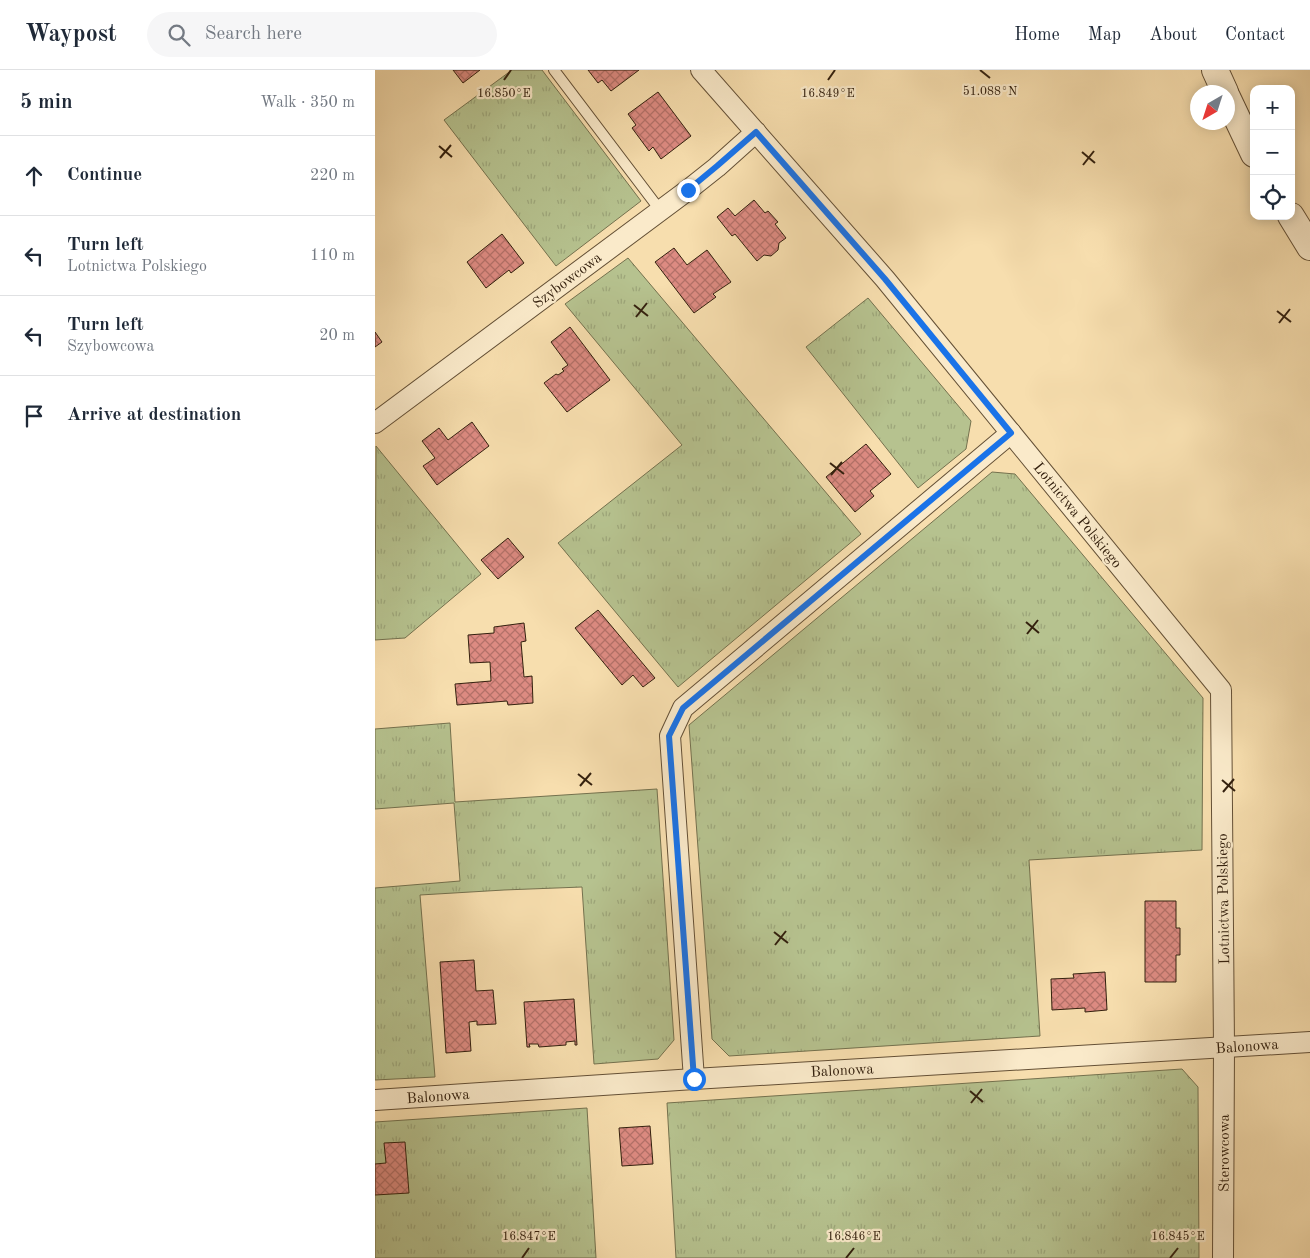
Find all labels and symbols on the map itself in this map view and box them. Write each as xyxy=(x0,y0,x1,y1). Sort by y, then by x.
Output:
text: 51.088°N xyxy=(963,85,1017,98)
north arrow xyxy=(1190,85,1235,130)
text: 16.850°E xyxy=(477,87,531,100)
text: 16.849°E xyxy=(801,88,855,100)
route end xyxy=(677,179,700,202)
street label: Szybowcowa xyxy=(531,250,606,312)
street label: Lotnictwa Polskiego xyxy=(1030,460,1124,572)
street label: Lotnictwa Polskiego xyxy=(1216,833,1233,965)
street label: Balonowa xyxy=(1215,1038,1280,1057)
street label: Balonowa xyxy=(810,1062,875,1081)
route start xyxy=(683,1068,706,1091)
street label: Balonowa xyxy=(406,1088,471,1107)
street label: Sterowcowa xyxy=(1218,1113,1233,1192)
text: 16.845°E xyxy=(1151,1230,1205,1243)
text: 16.847°E xyxy=(502,1231,556,1243)
text: 16.846°E xyxy=(827,1231,881,1243)

